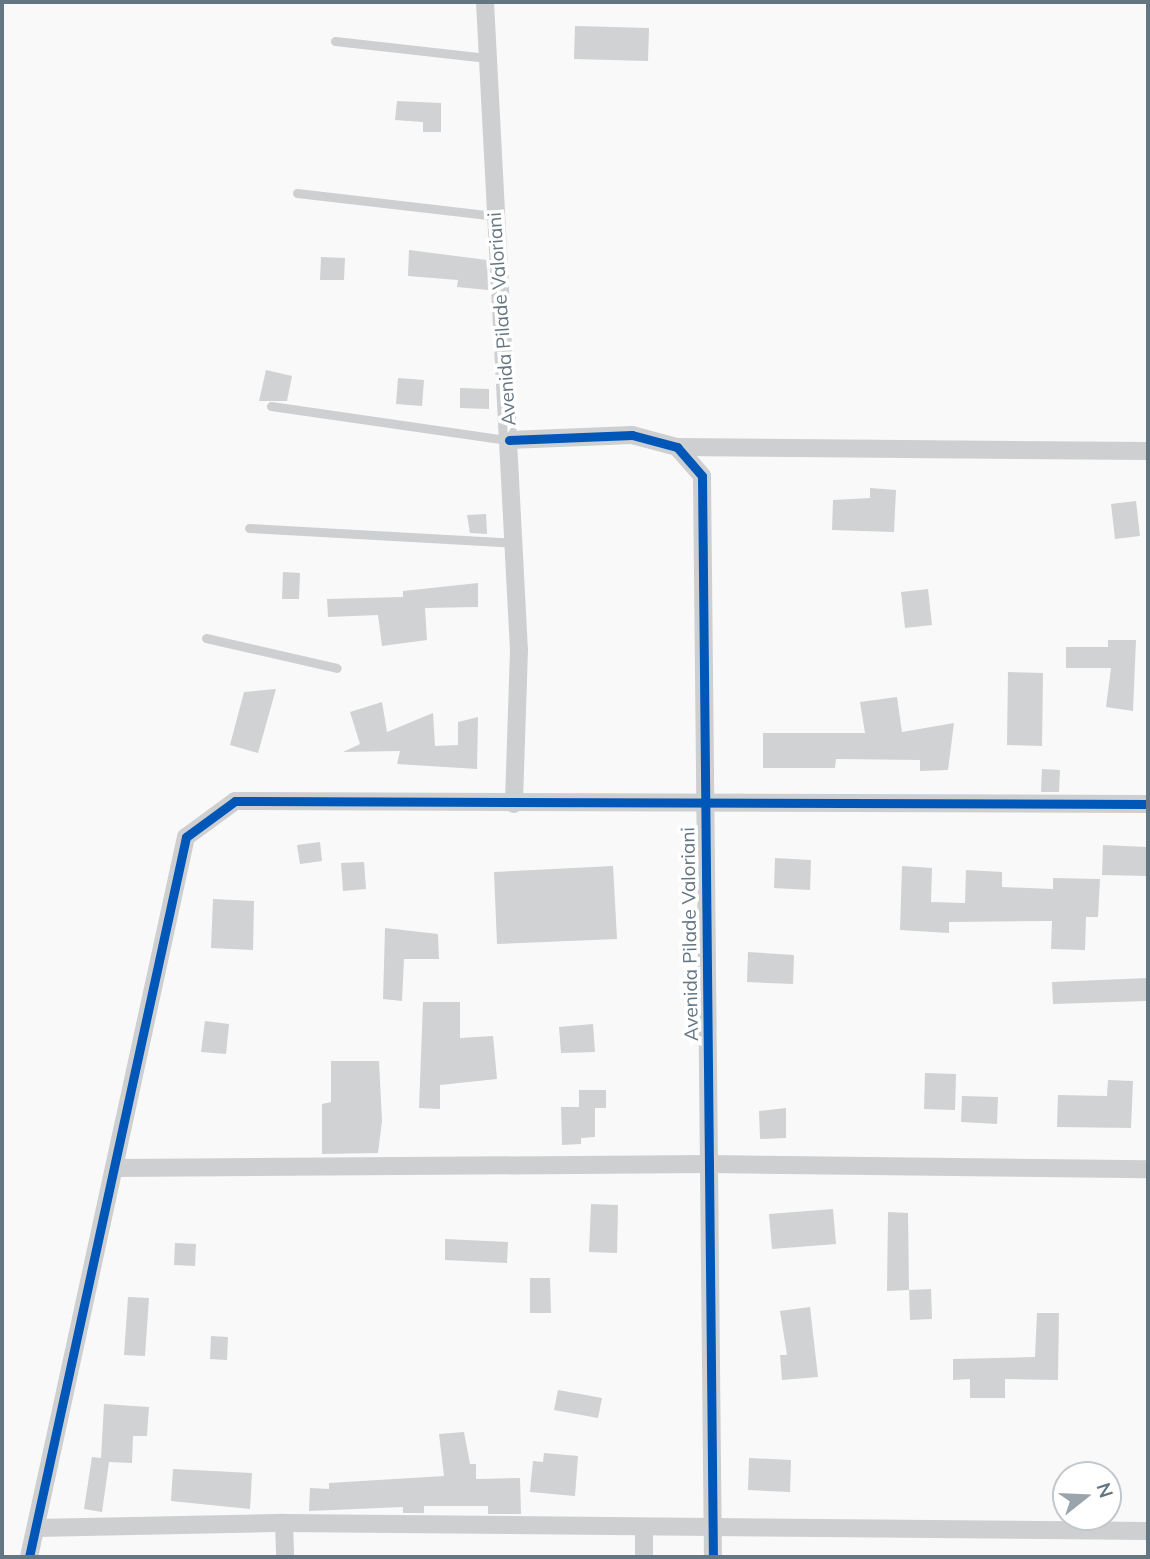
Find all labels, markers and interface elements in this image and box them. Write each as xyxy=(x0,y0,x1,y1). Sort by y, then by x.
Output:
street label: Avenida Pilade Valoriani xyxy=(483,211,521,427)
street label: Avenida Pilade Valoriani xyxy=(677,827,703,1041)
north arrow xyxy=(1052,1461,1122,1531)
text: N xyxy=(1091,1480,1119,1501)

